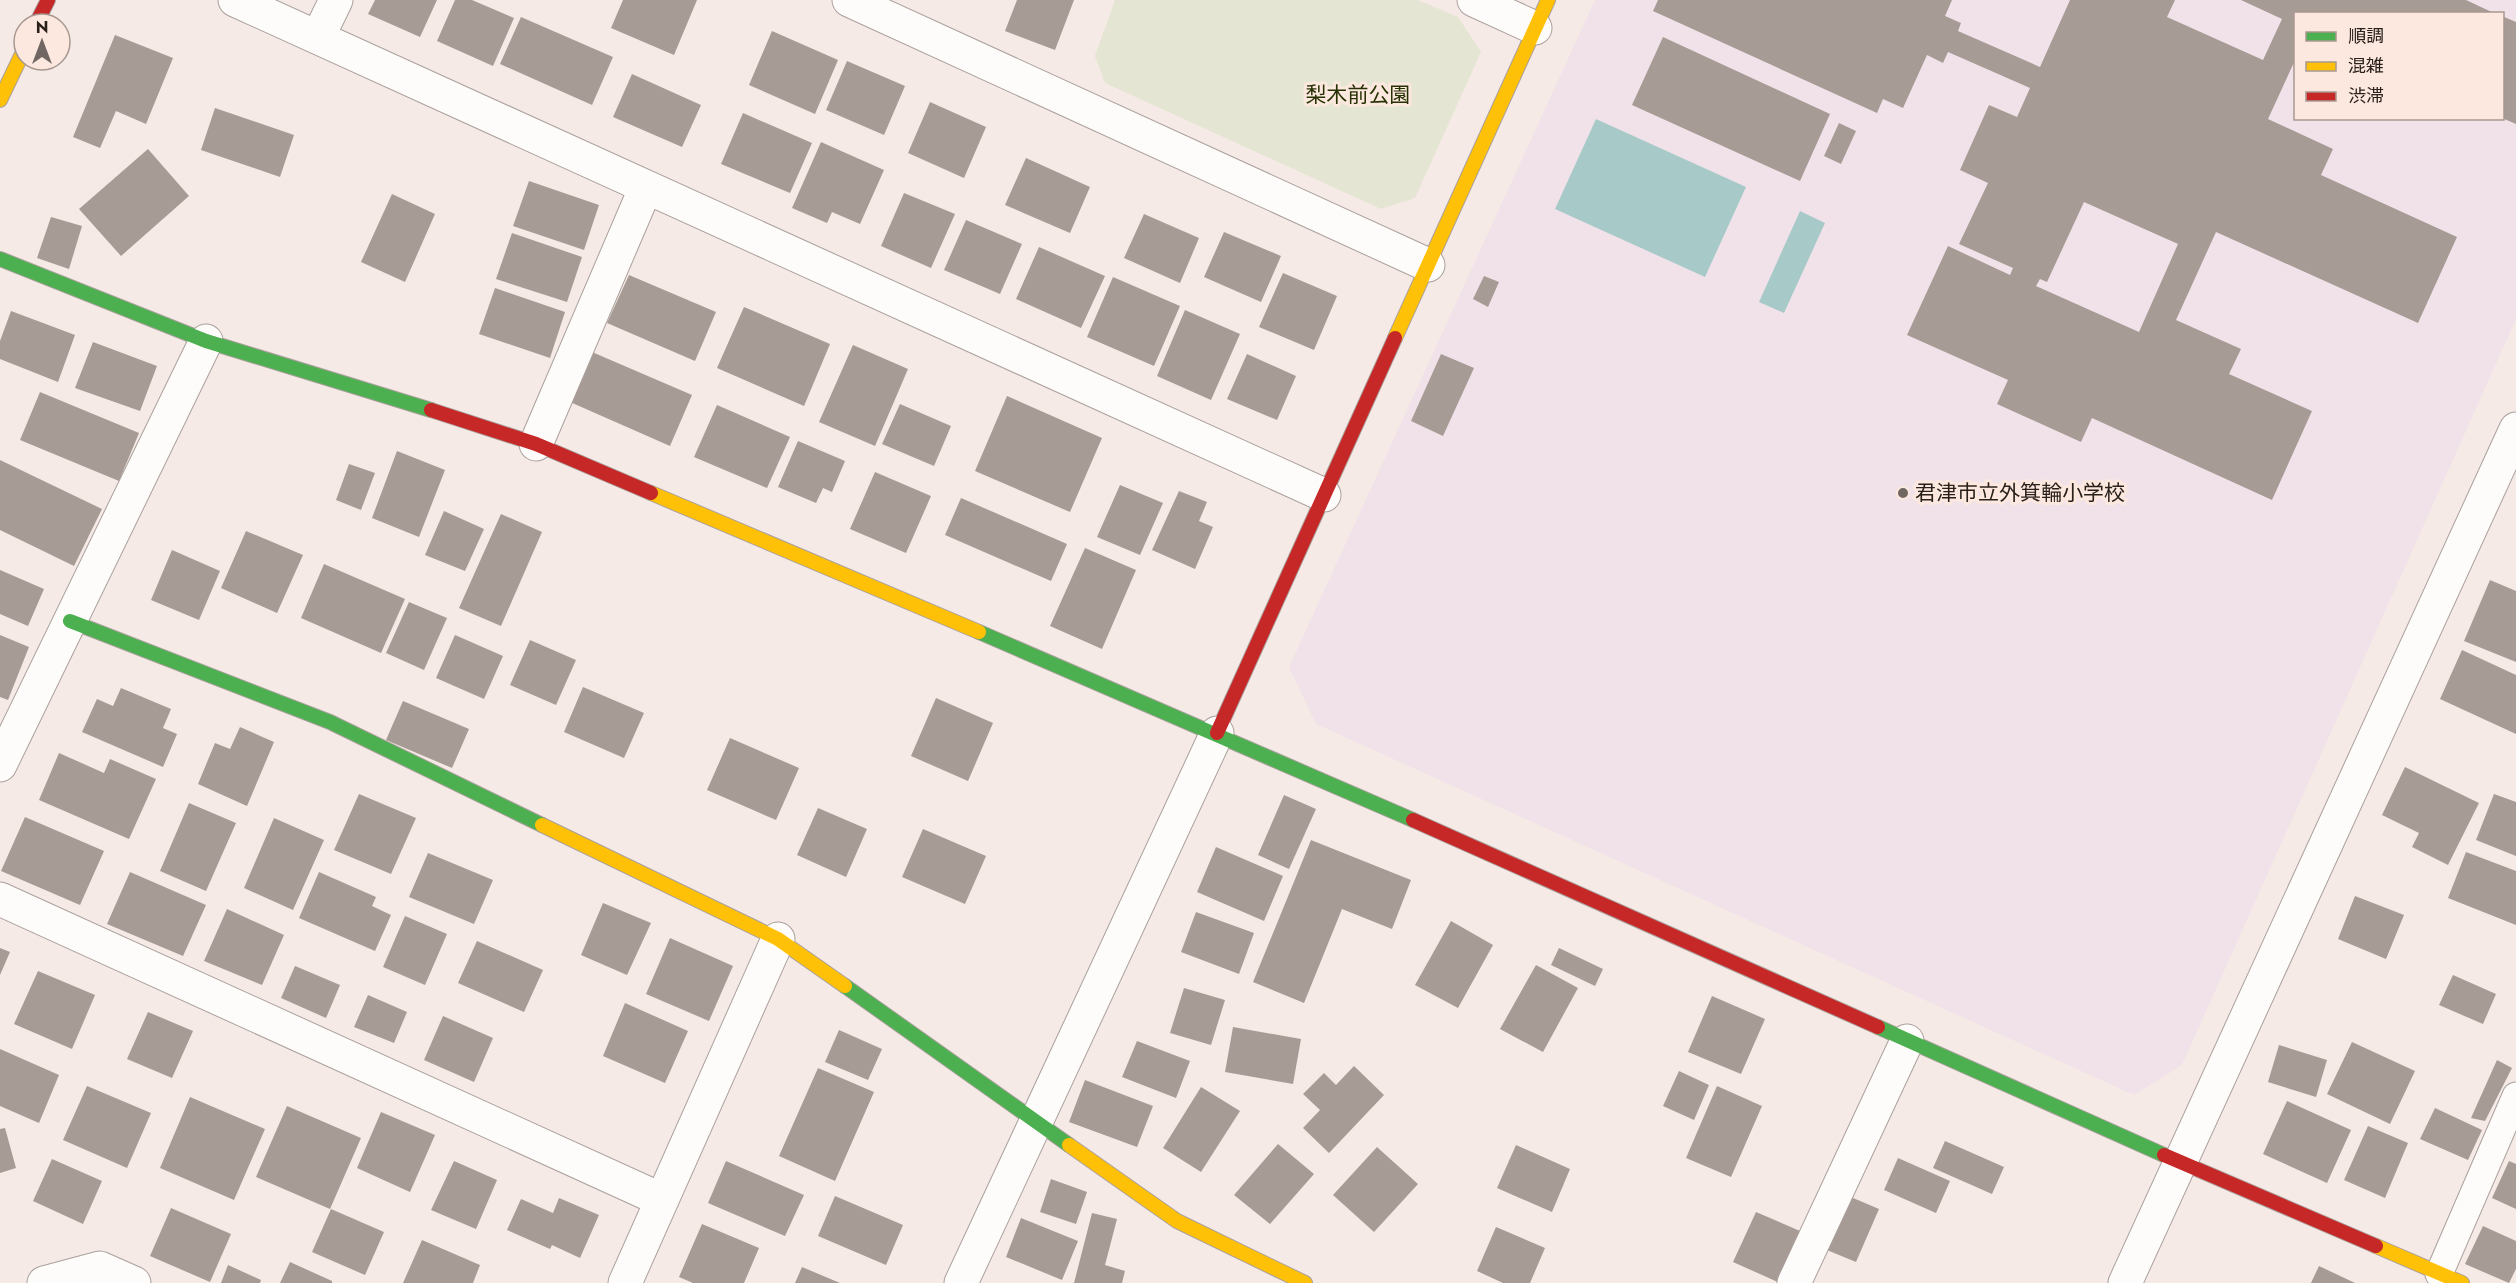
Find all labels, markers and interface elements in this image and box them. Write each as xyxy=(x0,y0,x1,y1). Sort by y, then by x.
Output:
north arrow xyxy=(12,12,72,72)
legend xyxy=(2294,12,2504,120)
text: N xyxy=(36,16,48,39)
text: 順調 xyxy=(2348,23,2384,49)
text: 混雑 xyxy=(2348,53,2384,79)
park label: 梨木前公園 xyxy=(1306,80,1411,110)
text: 渋滞 xyxy=(2348,83,2384,109)
place label: 君津市立外箕輪小学校 xyxy=(1915,478,2125,508)
marker: 君津市立外箕輪小学校 xyxy=(1896,486,1910,500)

